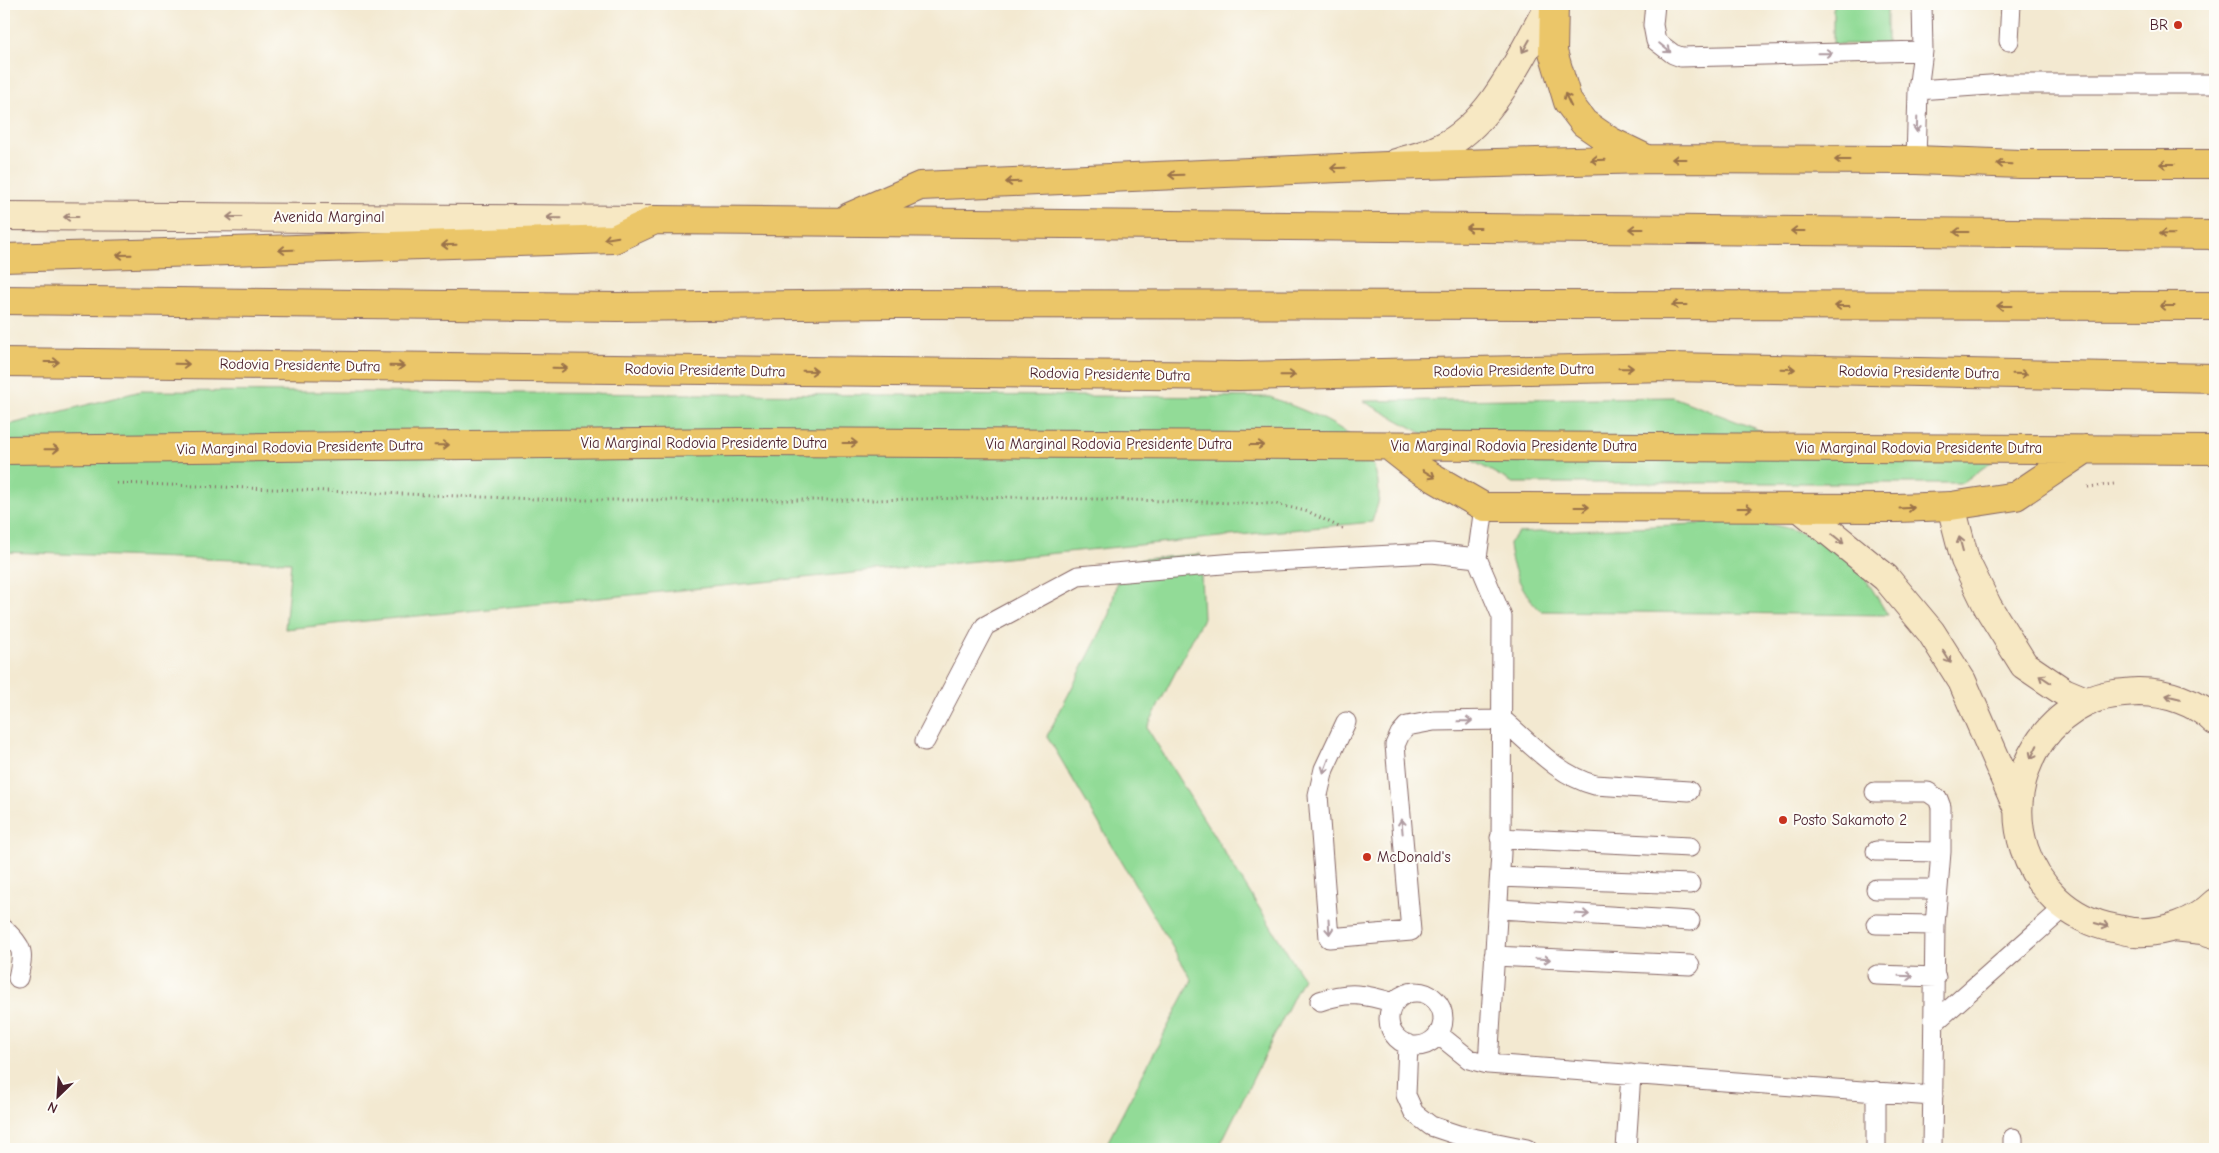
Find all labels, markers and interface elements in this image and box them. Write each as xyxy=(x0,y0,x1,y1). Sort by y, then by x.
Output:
place label: BR xyxy=(2150,16,2168,34)
marker: BR xyxy=(2172,19,2184,31)
one-way arrow xyxy=(1521,38,1530,53)
one-way arrow xyxy=(1658,42,1671,53)
one-way arrow xyxy=(1817,49,1833,58)
one-way arrow xyxy=(1563,92,1573,107)
one-way arrow xyxy=(1913,117,1922,133)
one-way arrow xyxy=(1671,154,1688,164)
one-way arrow xyxy=(1591,155,1607,165)
one-way arrow xyxy=(1834,155,1850,165)
one-way arrow xyxy=(1996,159,2012,168)
one-way arrow xyxy=(2159,159,2175,169)
one-way arrow xyxy=(1330,163,1346,173)
one-way arrow xyxy=(1168,170,1184,180)
one-way arrow xyxy=(1006,177,1022,187)
street label: Avenida Marginal xyxy=(273,208,385,226)
one-way arrow xyxy=(64,212,80,221)
one-way arrow xyxy=(226,212,242,222)
one-way arrow xyxy=(546,214,562,223)
one-way arrow xyxy=(1466,223,1482,233)
one-way arrow xyxy=(1628,225,1644,234)
one-way arrow xyxy=(1791,226,1807,236)
one-way arrow xyxy=(1953,227,1970,237)
one-way arrow xyxy=(2159,229,2175,239)
one-way arrow xyxy=(603,234,619,244)
one-way arrow xyxy=(441,240,457,249)
one-way arrow xyxy=(278,245,294,254)
one-way arrow xyxy=(116,250,132,259)
one-way arrow xyxy=(1671,300,1688,310)
one-way arrow xyxy=(1834,301,1850,311)
one-way arrow xyxy=(1996,301,2012,311)
one-way arrow xyxy=(2159,301,2175,311)
street label: Rodovia Presidente Dutra xyxy=(219,355,381,375)
one-way arrow xyxy=(44,357,60,367)
one-way arrow xyxy=(174,359,190,368)
street label: Rodovia Presidente Dutra xyxy=(624,360,786,380)
street label: Rodovia Presidente Dutra xyxy=(1433,360,1595,380)
one-way arrow xyxy=(389,361,405,371)
street label: Rodovia Presidente Dutra xyxy=(1838,362,2000,382)
one-way arrow xyxy=(552,363,568,373)
one-way arrow xyxy=(1617,363,1633,373)
street label: Rodovia Presidente Dutra xyxy=(1029,364,1191,384)
one-way arrow xyxy=(1780,365,1796,374)
one-way arrow xyxy=(802,366,818,376)
one-way arrow xyxy=(2012,369,2028,379)
one-way arrow xyxy=(1280,370,1296,380)
street label: Via Marginal Rodovia Presidente Dutra xyxy=(581,434,827,452)
street label: Via Marginal Rodovia Presidente Dutra xyxy=(986,435,1232,453)
street label: Via Marginal Rodovia Presidente Dutra xyxy=(177,436,423,458)
street label: Via Marginal Rodovia Presidente Dutra xyxy=(1391,437,1637,455)
one-way arrow xyxy=(842,438,858,448)
street label: Via Marginal Rodovia Presidente Dutra xyxy=(1796,439,2042,457)
one-way arrow xyxy=(434,440,450,450)
one-way arrow xyxy=(1249,440,1265,450)
one-way arrow xyxy=(44,445,60,454)
one-way arrow xyxy=(1421,470,1435,480)
one-way arrow xyxy=(1574,502,1590,512)
one-way arrow xyxy=(1736,503,1752,513)
one-way arrow xyxy=(1899,503,1915,512)
one-way arrow xyxy=(1831,533,1844,544)
one-way arrow xyxy=(1956,536,1965,552)
one-way arrow xyxy=(1942,650,1952,664)
one-way arrow xyxy=(2038,674,2052,684)
one-way arrow xyxy=(2166,692,2182,702)
one-way arrow xyxy=(1456,716,1473,726)
one-way arrow xyxy=(2029,744,2038,759)
one-way arrow xyxy=(1321,758,1330,773)
place label: Posto Sakamoto 2 xyxy=(1793,811,1907,829)
marker: Posto Sakamoto 2 xyxy=(1777,814,1789,826)
one-way arrow xyxy=(1397,818,1407,834)
place label: McDonald's xyxy=(1377,848,1451,866)
marker: McDonald's xyxy=(1361,851,1373,863)
one-way arrow xyxy=(1574,909,1590,918)
one-way arrow xyxy=(1324,919,1333,935)
one-way arrow xyxy=(2094,921,2110,931)
one-way arrow xyxy=(1535,954,1551,963)
one-way arrow xyxy=(1898,972,1914,981)
north arrow xyxy=(32,1070,82,1120)
text: N xyxy=(45,1098,60,1117)

